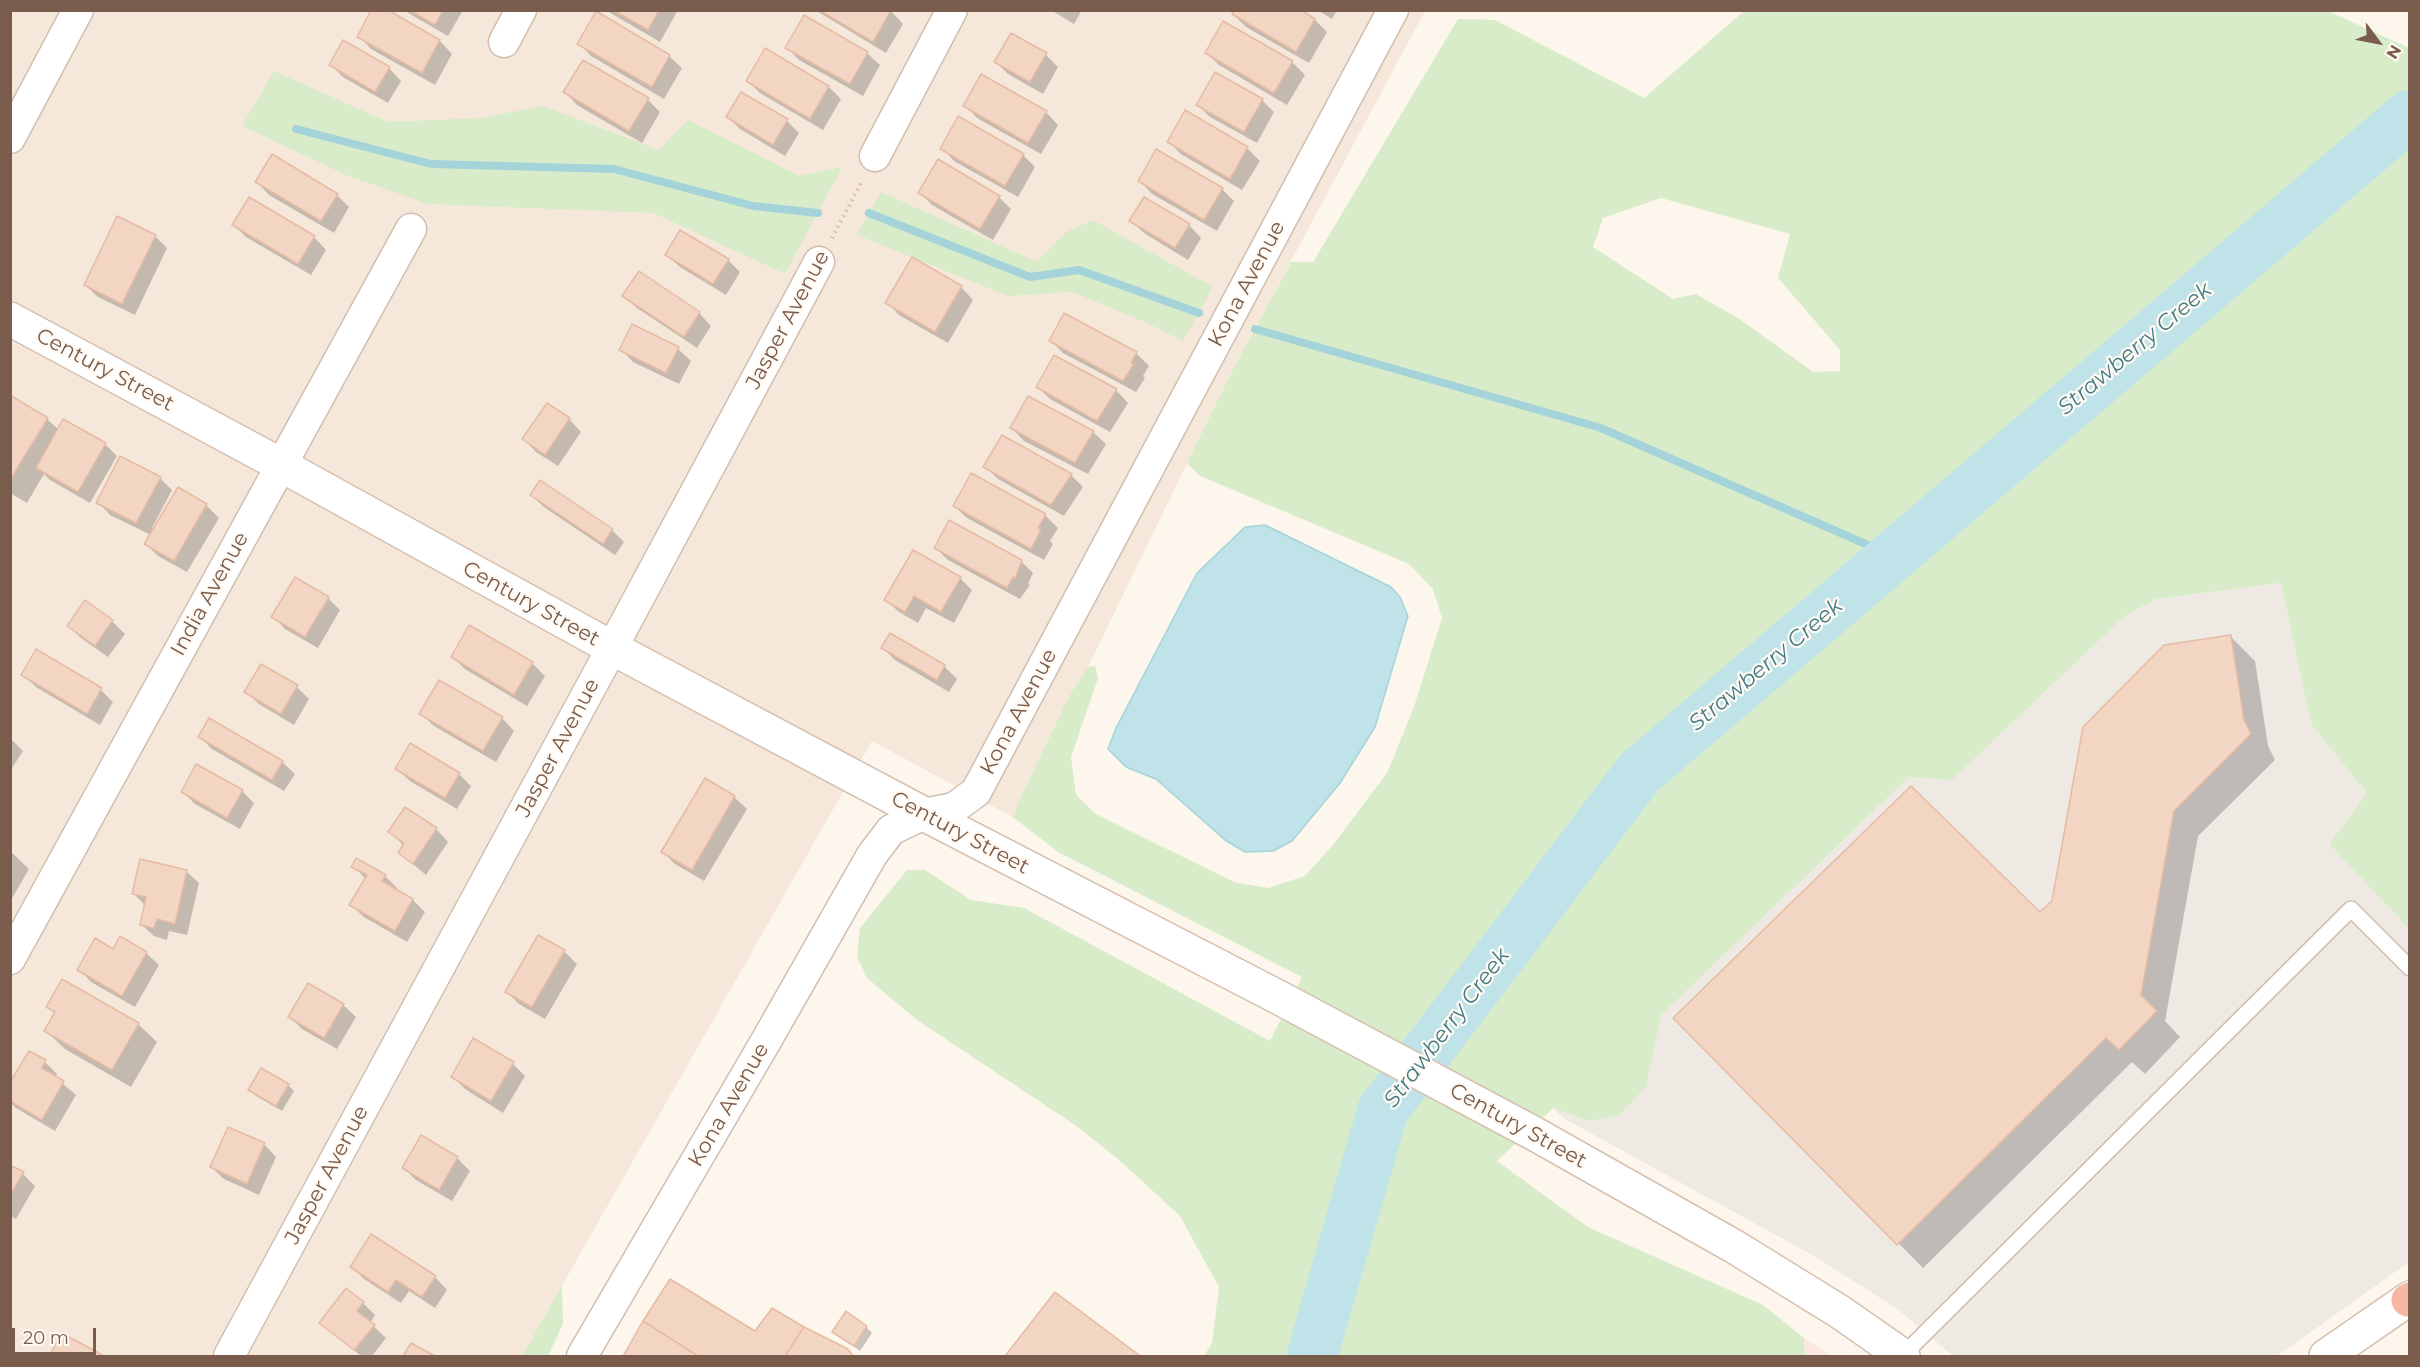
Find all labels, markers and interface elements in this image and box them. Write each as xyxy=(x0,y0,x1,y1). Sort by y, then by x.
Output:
north arrow xyxy=(2348,12,2408,72)
text: N xyxy=(2382,41,2405,62)
street label: Kona Avenue xyxy=(1203,217,1291,351)
street label: Jasper Avenue xyxy=(741,246,835,394)
water label: Strawberry Creek xyxy=(2053,277,2217,421)
street label: Century Street xyxy=(32,323,178,417)
street label: India Avenue xyxy=(166,528,254,660)
street label: Century Street xyxy=(458,556,604,652)
water label: Strawberry Creek xyxy=(1684,593,1848,737)
street label: Kona Avenue xyxy=(975,645,1063,779)
street label: Jasper Avenue xyxy=(511,674,605,822)
street label: Century Street xyxy=(887,786,1033,880)
water label: Strawberry Creek xyxy=(1379,943,1515,1113)
street label: Kona Avenue xyxy=(683,1039,775,1171)
street label: Century Street xyxy=(1445,1078,1591,1174)
street label: Jasper Avenue xyxy=(280,1101,374,1249)
scale bar xyxy=(15,1316,99,1354)
text: 20 m xyxy=(23,1327,69,1349)

